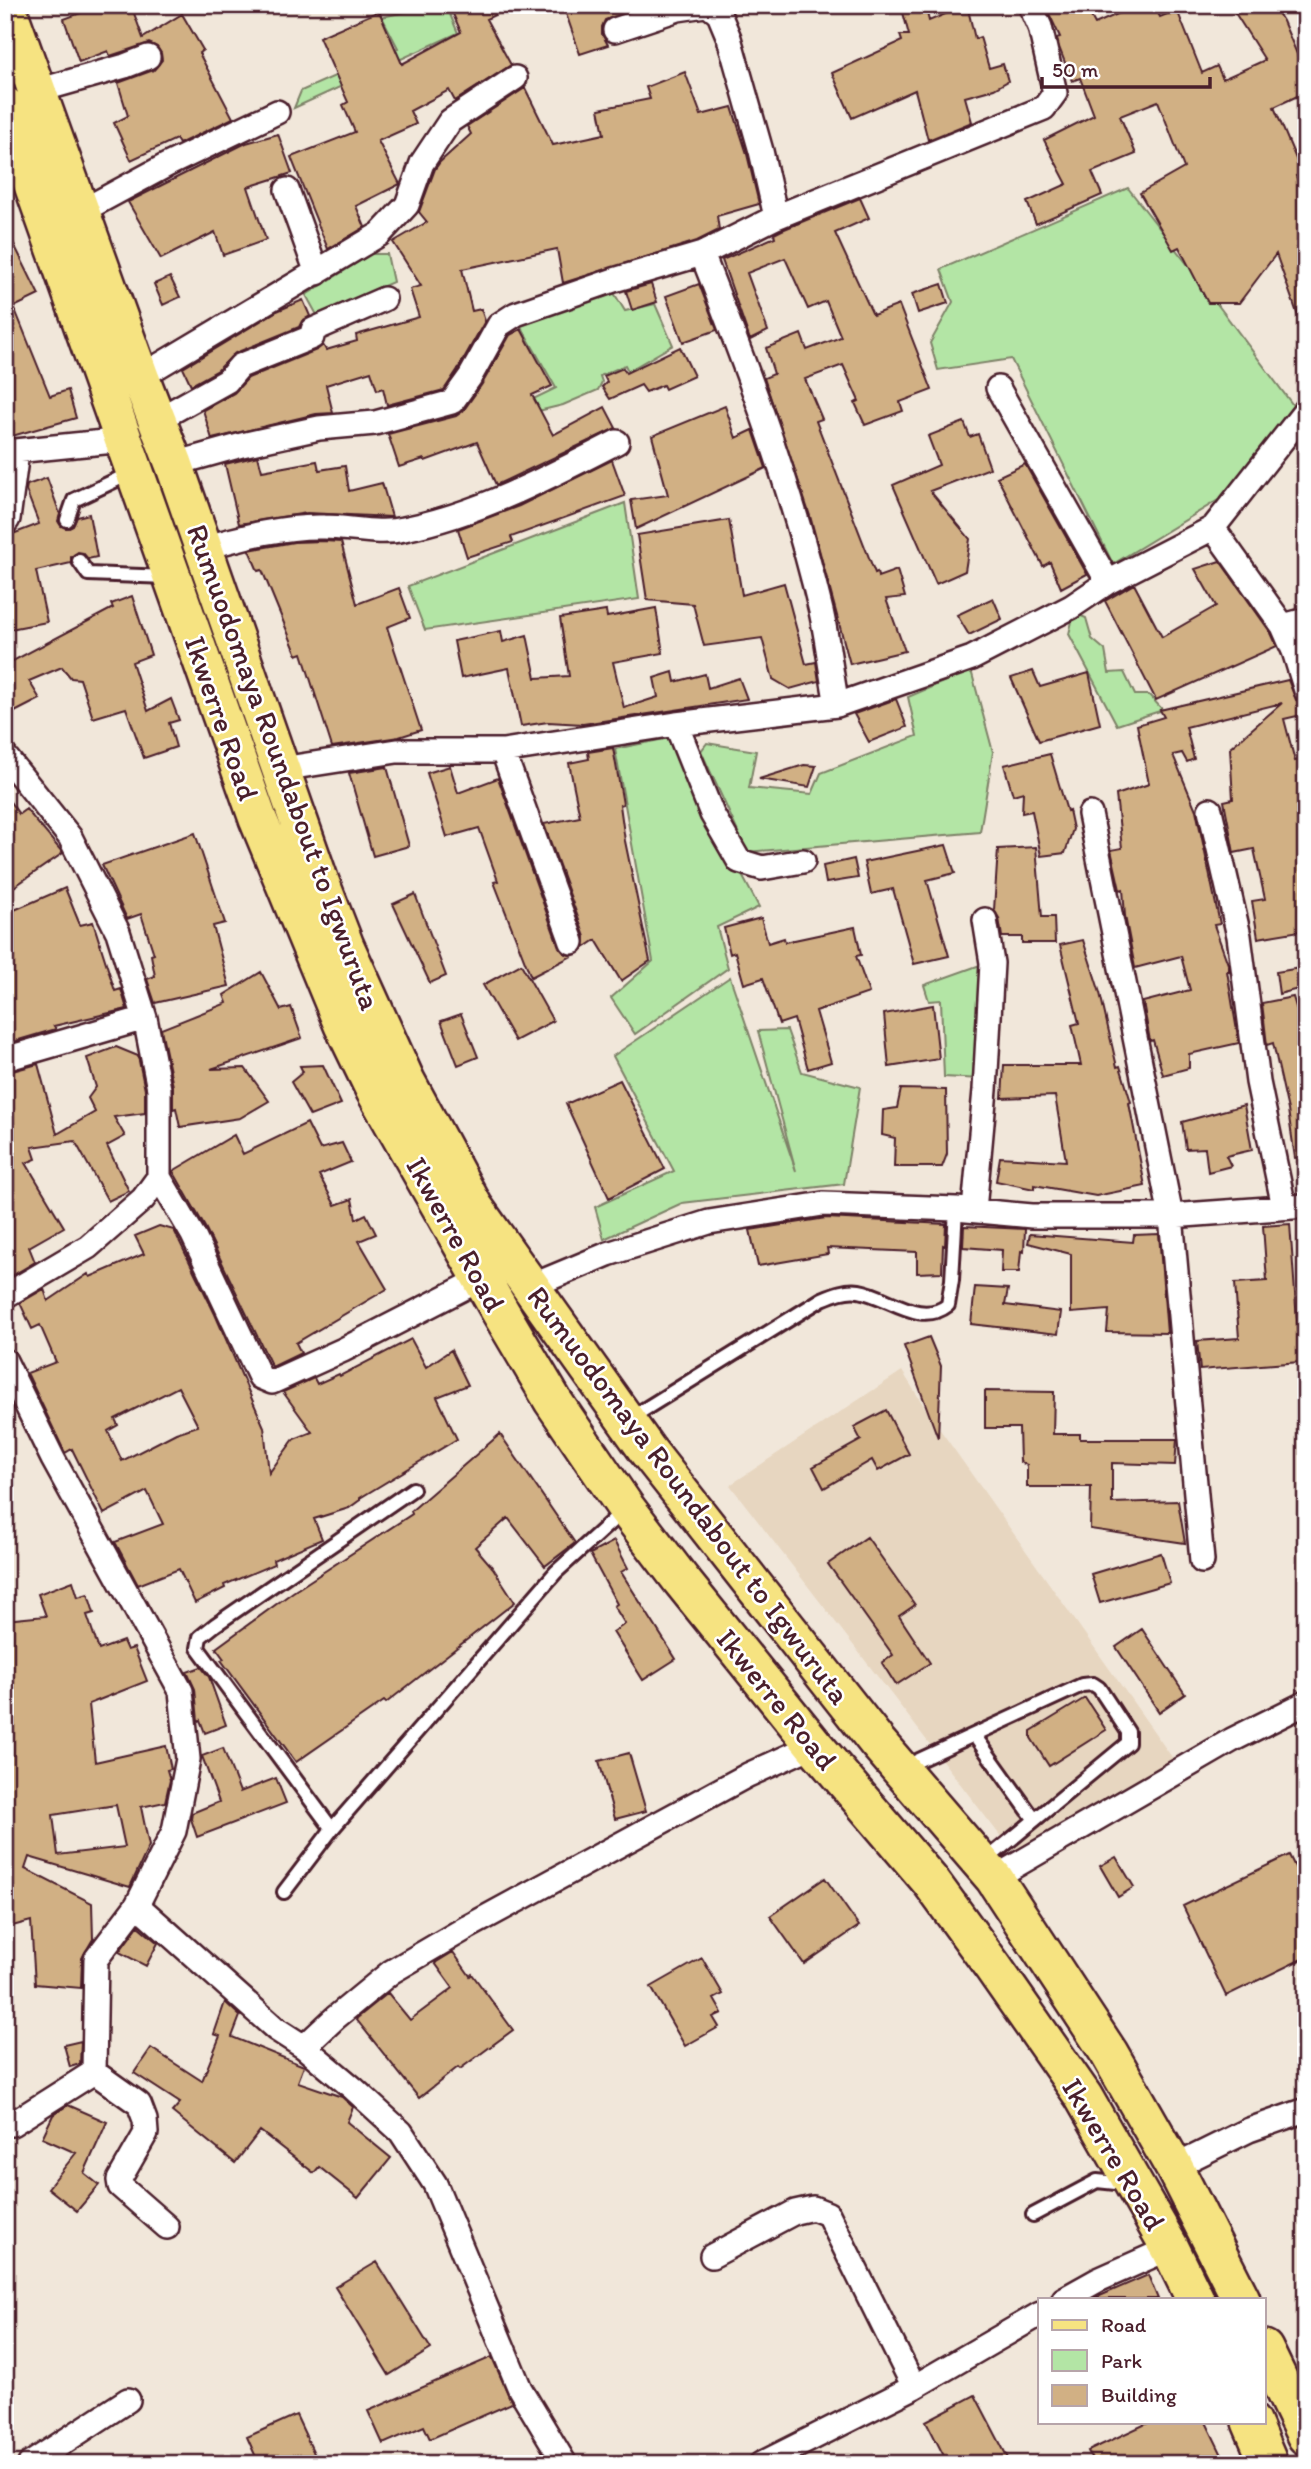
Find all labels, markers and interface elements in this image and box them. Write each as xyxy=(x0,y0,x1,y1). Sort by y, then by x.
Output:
scale bar xyxy=(1042,46,1210,90)
text: 50 m xyxy=(1052,57,1099,82)
street label: Rumuodomaya Roundabout to Igwuruta xyxy=(179,519,389,1015)
street label: Ikwerre Road xyxy=(177,631,267,805)
street label: Ikwerre Road xyxy=(398,1150,514,1318)
street label: Rumuodomaya Roundabout to Igwuruta xyxy=(519,1279,859,1712)
street label: Ikwerre Road xyxy=(709,1621,845,1777)
street label: Ikwerre Road xyxy=(1054,2071,1174,2237)
legend xyxy=(1038,2298,1266,2424)
text: Road xyxy=(1101,2312,1147,2337)
text: Park xyxy=(1101,2348,1143,2373)
text: Building xyxy=(1101,2382,1177,2407)

